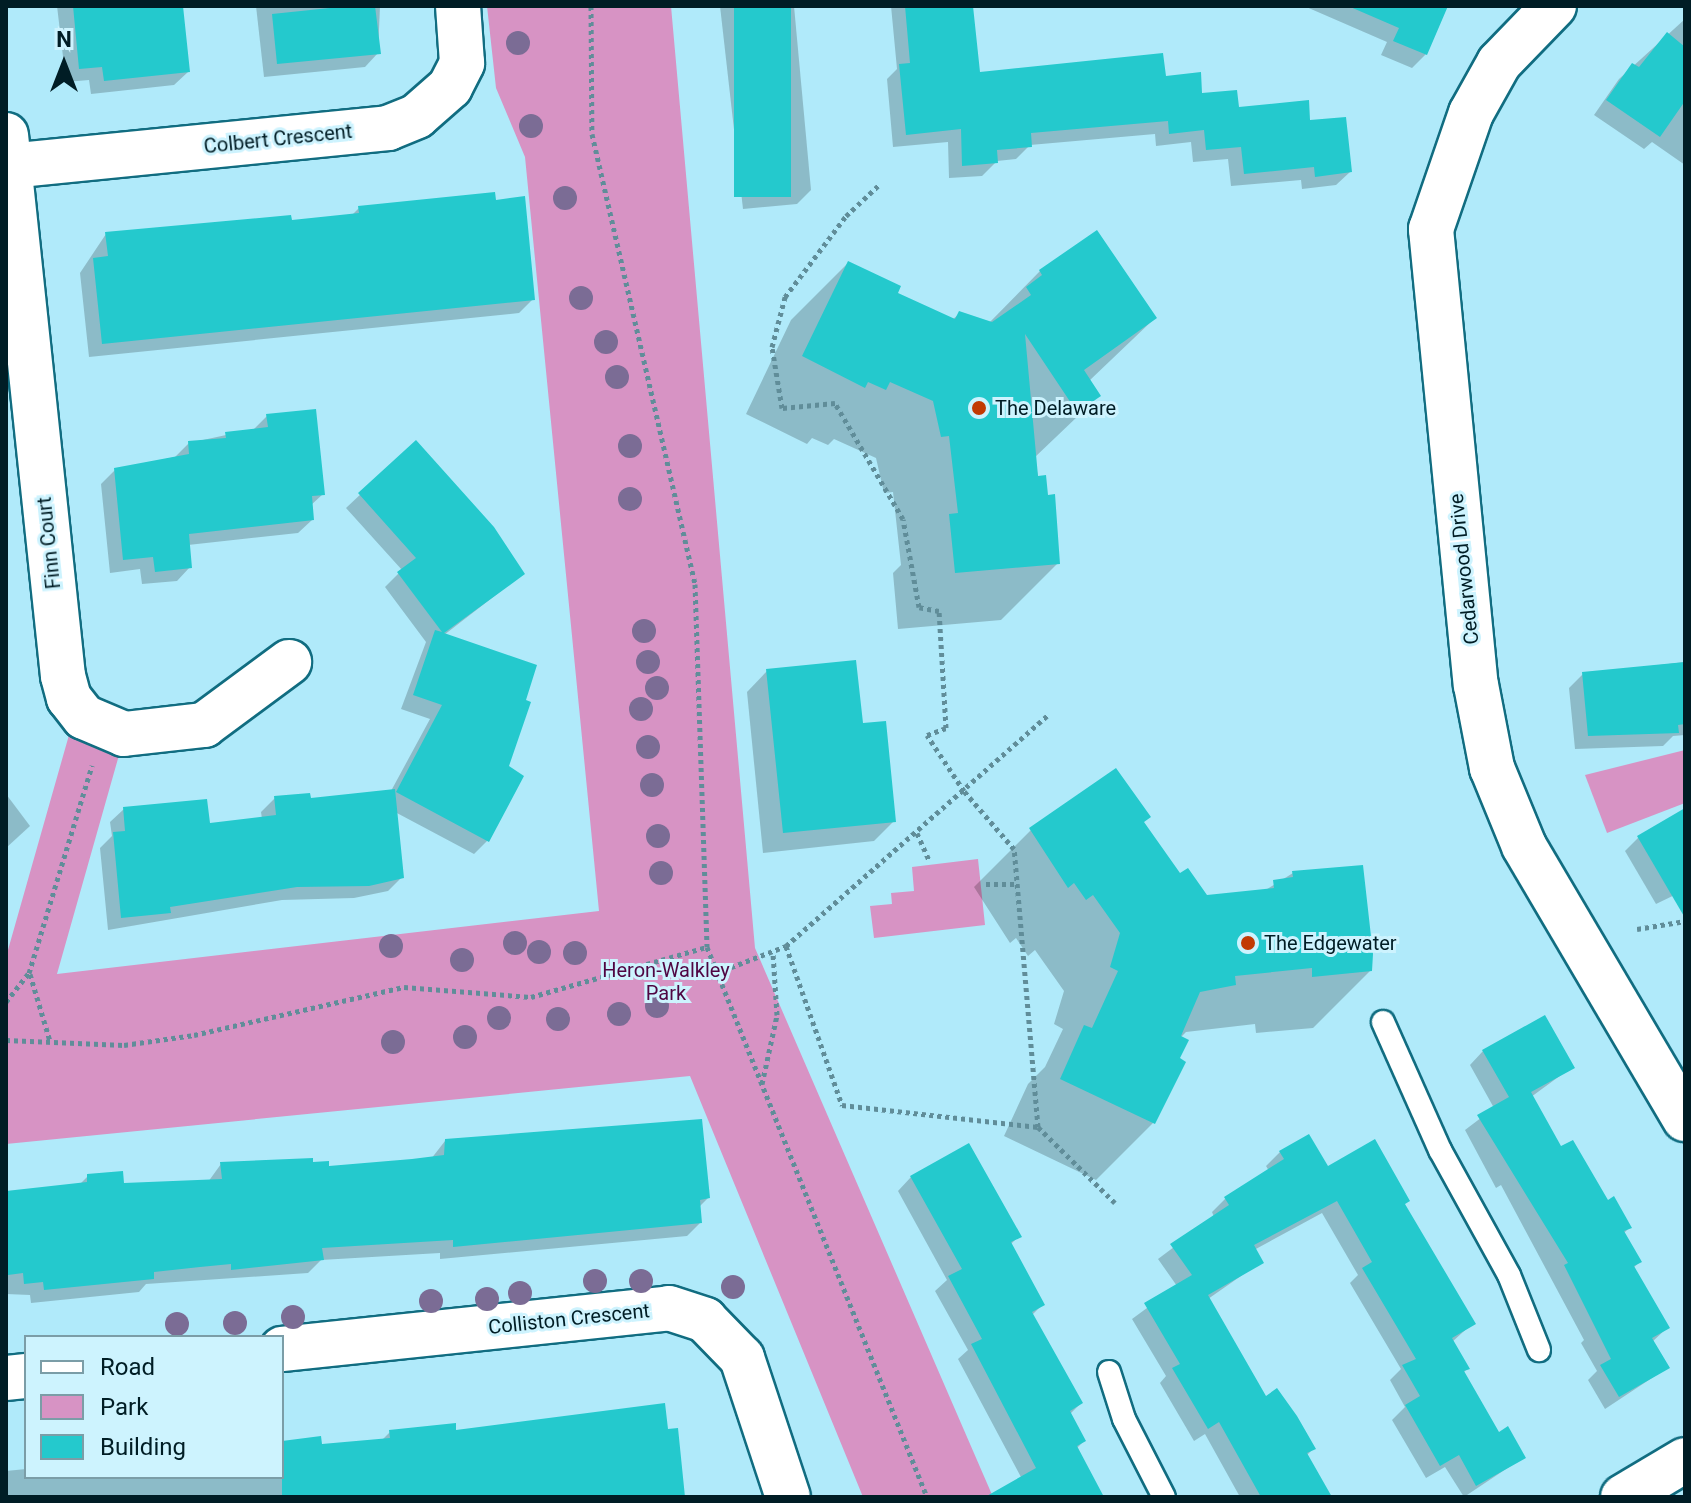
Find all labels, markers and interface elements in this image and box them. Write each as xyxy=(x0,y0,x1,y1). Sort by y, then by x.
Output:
north arrow xyxy=(24,24,104,104)
text: N xyxy=(56,27,72,52)
street label: Colbert Crescent xyxy=(203,119,353,159)
place label: The Delaware xyxy=(995,396,1116,420)
marker: The Delaware xyxy=(970,399,988,417)
street label: Cedarwood Drive xyxy=(1444,492,1484,646)
street label: Finn Court xyxy=(32,496,66,590)
place label: The Edgewater xyxy=(1264,931,1397,955)
marker: The Edgewater xyxy=(1239,934,1257,952)
park label: Heron-Walkley Park xyxy=(602,958,730,1005)
street label: Colliston Crescent xyxy=(487,1299,651,1339)
legend xyxy=(24,1335,284,1479)
text: Road xyxy=(100,1353,155,1381)
text: Park xyxy=(100,1393,148,1421)
text: Building xyxy=(100,1433,186,1461)

